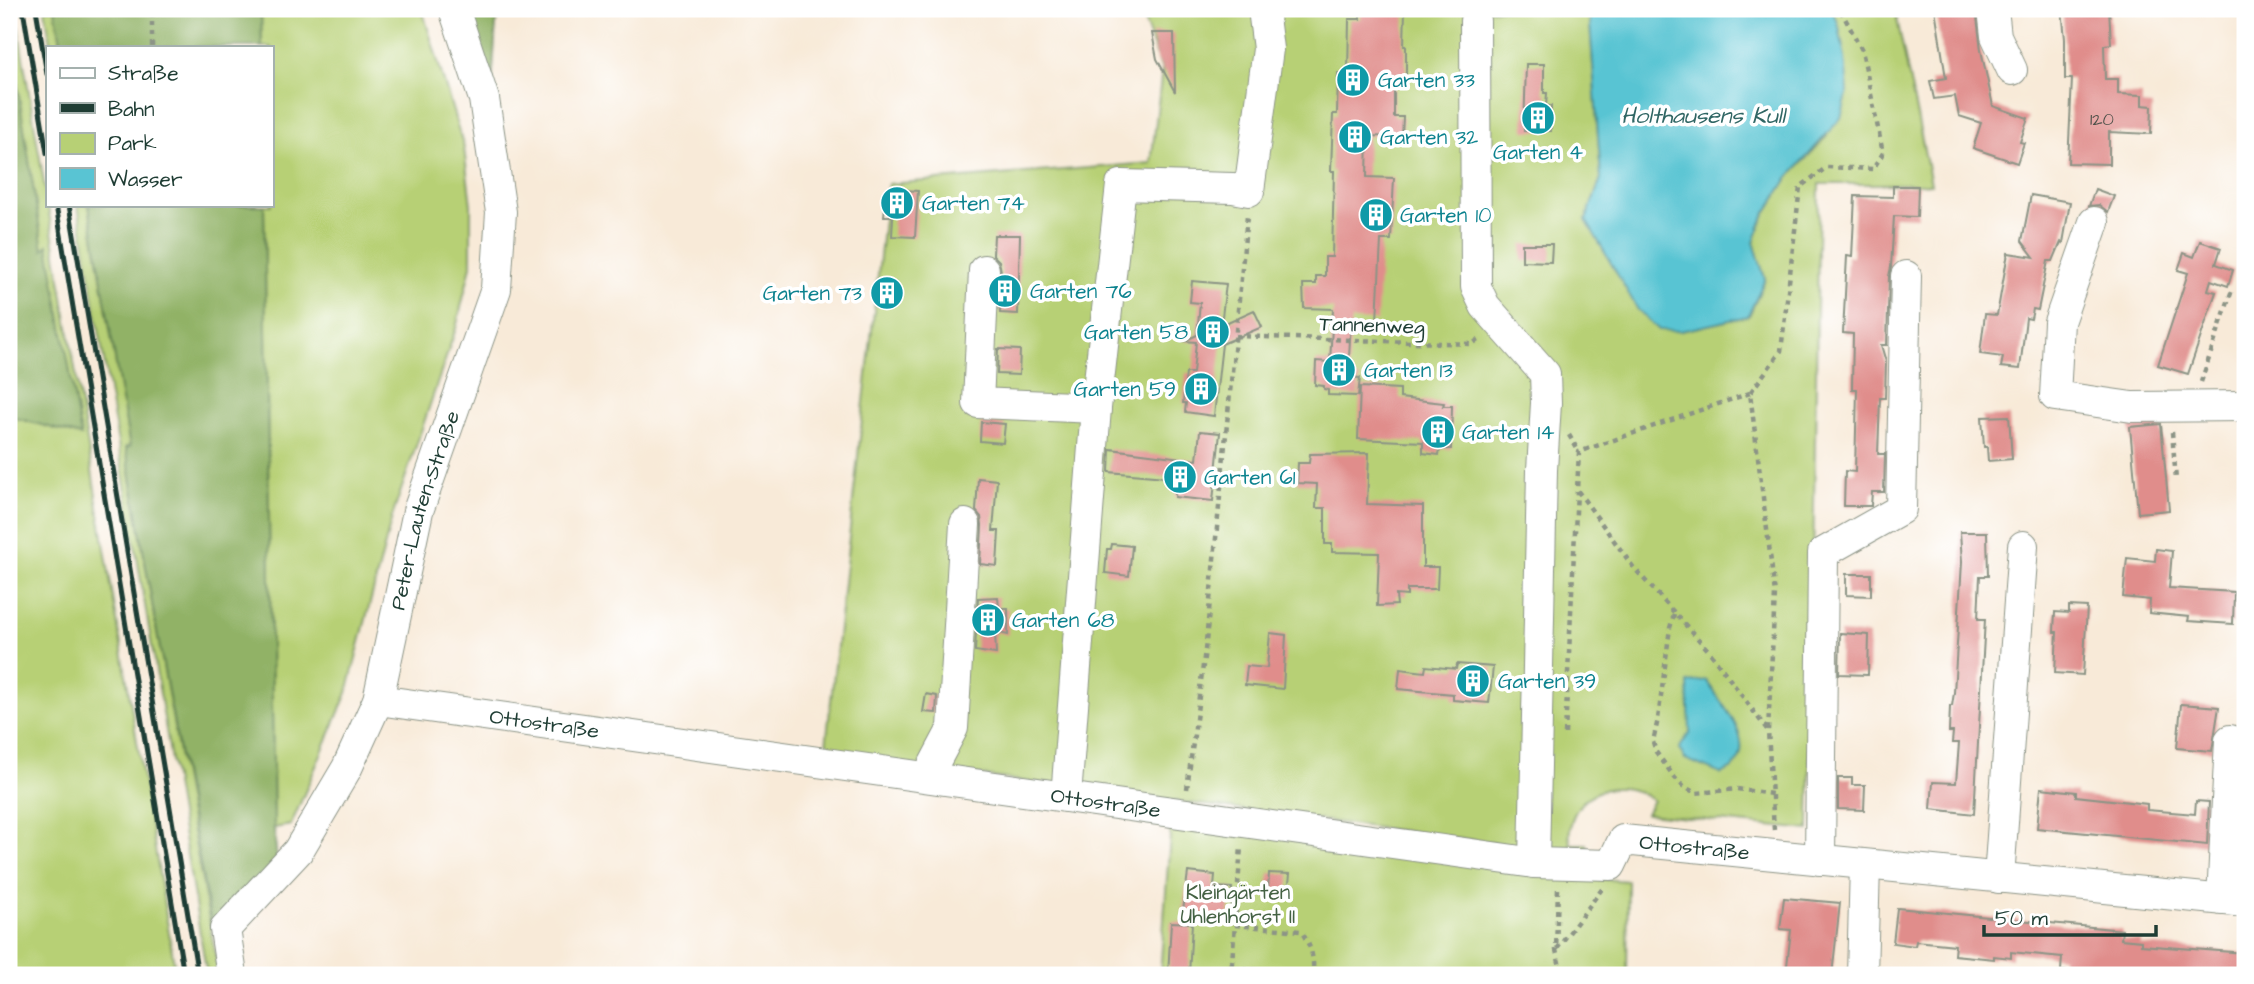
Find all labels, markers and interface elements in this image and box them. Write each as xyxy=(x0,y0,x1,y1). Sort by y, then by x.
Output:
legend xyxy=(46,46,273,206)
text: Straße xyxy=(108,59,179,88)
building icon: Garten 33 xyxy=(1334,61,1372,99)
place label: Garten 33 xyxy=(1378,66,1475,95)
text: Bahn xyxy=(108,95,155,124)
building icon: Garten 4 xyxy=(1519,99,1557,137)
water label: Holthausens Kull xyxy=(1621,100,1788,132)
house number: 120 xyxy=(2090,107,2114,132)
building icon: Garten 32 xyxy=(1336,118,1374,156)
place label: Garten 32 xyxy=(1380,123,1478,152)
text: Park xyxy=(108,129,157,158)
place label: Garten 4 xyxy=(1493,138,1583,167)
text: Wasser xyxy=(108,165,183,194)
building icon: Garten 74 xyxy=(878,184,916,222)
place label: Garten 74 xyxy=(922,189,1025,218)
building icon: Garten 10 xyxy=(1357,196,1395,234)
place label: Garten 10 xyxy=(1400,201,1492,230)
building icon: Garten 76 xyxy=(986,272,1024,310)
building icon: Garten 73 xyxy=(868,274,906,312)
place label: Garten 76 xyxy=(1030,277,1132,306)
place label: Garten 73 xyxy=(763,279,862,308)
street label: Tannenweg xyxy=(1319,309,1426,344)
building icon: Garten 58 xyxy=(1194,313,1232,351)
place label: Garten 58 xyxy=(1084,318,1188,347)
building icon: Garten 13 xyxy=(1320,351,1358,389)
place label: Garten 13 xyxy=(1364,356,1453,385)
building icon: Garten 59 xyxy=(1182,370,1220,408)
place label: Garten 59 xyxy=(1074,375,1176,404)
street label: Peter-Lauten-Straße xyxy=(383,407,467,613)
building icon: Garten 14 xyxy=(1419,413,1457,451)
place label: Garten 14 xyxy=(1462,418,1555,447)
building icon: Garten 61 xyxy=(1161,458,1199,496)
place label: Garten 61 xyxy=(1204,463,1296,492)
building icon: Garten 68 xyxy=(969,601,1007,639)
place label: Garten 68 xyxy=(1012,606,1115,635)
building icon: Garten 39 xyxy=(1454,662,1492,700)
place label: Garten 39 xyxy=(1498,667,1596,696)
street label: Ottostraße xyxy=(488,702,601,746)
street label: Ottostraße xyxy=(1049,781,1162,825)
street label: Ottostraße xyxy=(1638,828,1751,868)
park label: Kleingärten Uhlenhorst II xyxy=(1181,878,1295,931)
scale bar xyxy=(1984,893,2156,937)
text: 50 m xyxy=(1995,904,2049,933)

